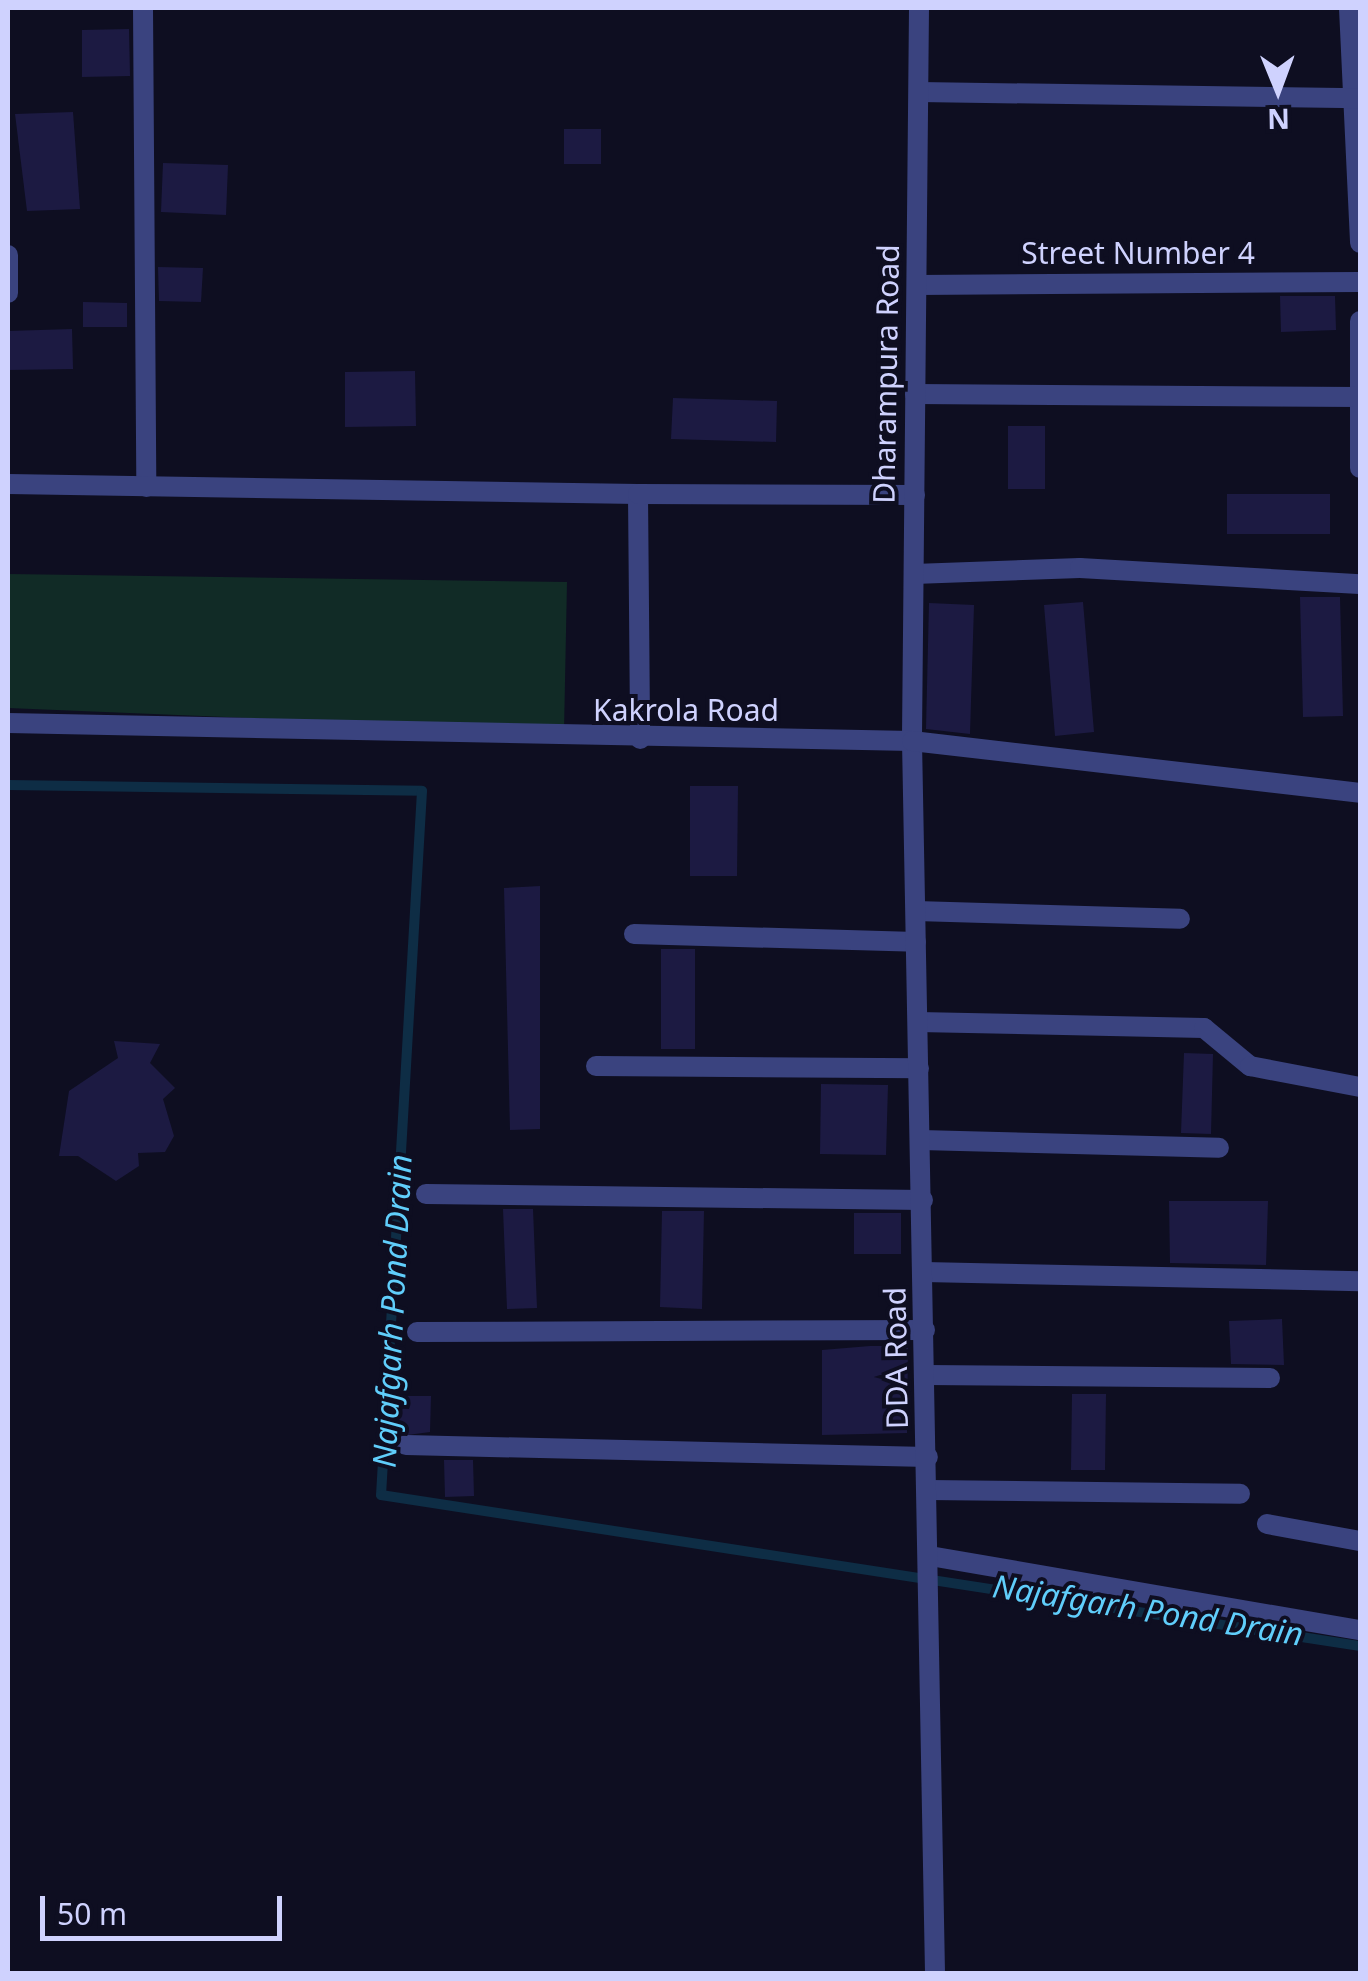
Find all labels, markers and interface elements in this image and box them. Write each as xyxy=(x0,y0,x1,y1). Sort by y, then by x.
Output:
north arrow xyxy=(1228,40,1328,140)
text: N xyxy=(1267,101,1290,139)
street label: Street Number 4 xyxy=(1021,235,1255,271)
street label: Dharampura Road xyxy=(866,244,906,504)
street label: Kakrola Road xyxy=(593,692,779,728)
water label: Najafgarh Pond Drain xyxy=(365,1153,419,1469)
street label: DDA Road xyxy=(877,1287,915,1429)
water label: Najafgarh Pond Drain xyxy=(990,1567,1306,1653)
scale bar xyxy=(45,1876,288,1938)
text: 50 m xyxy=(57,1893,127,1934)

